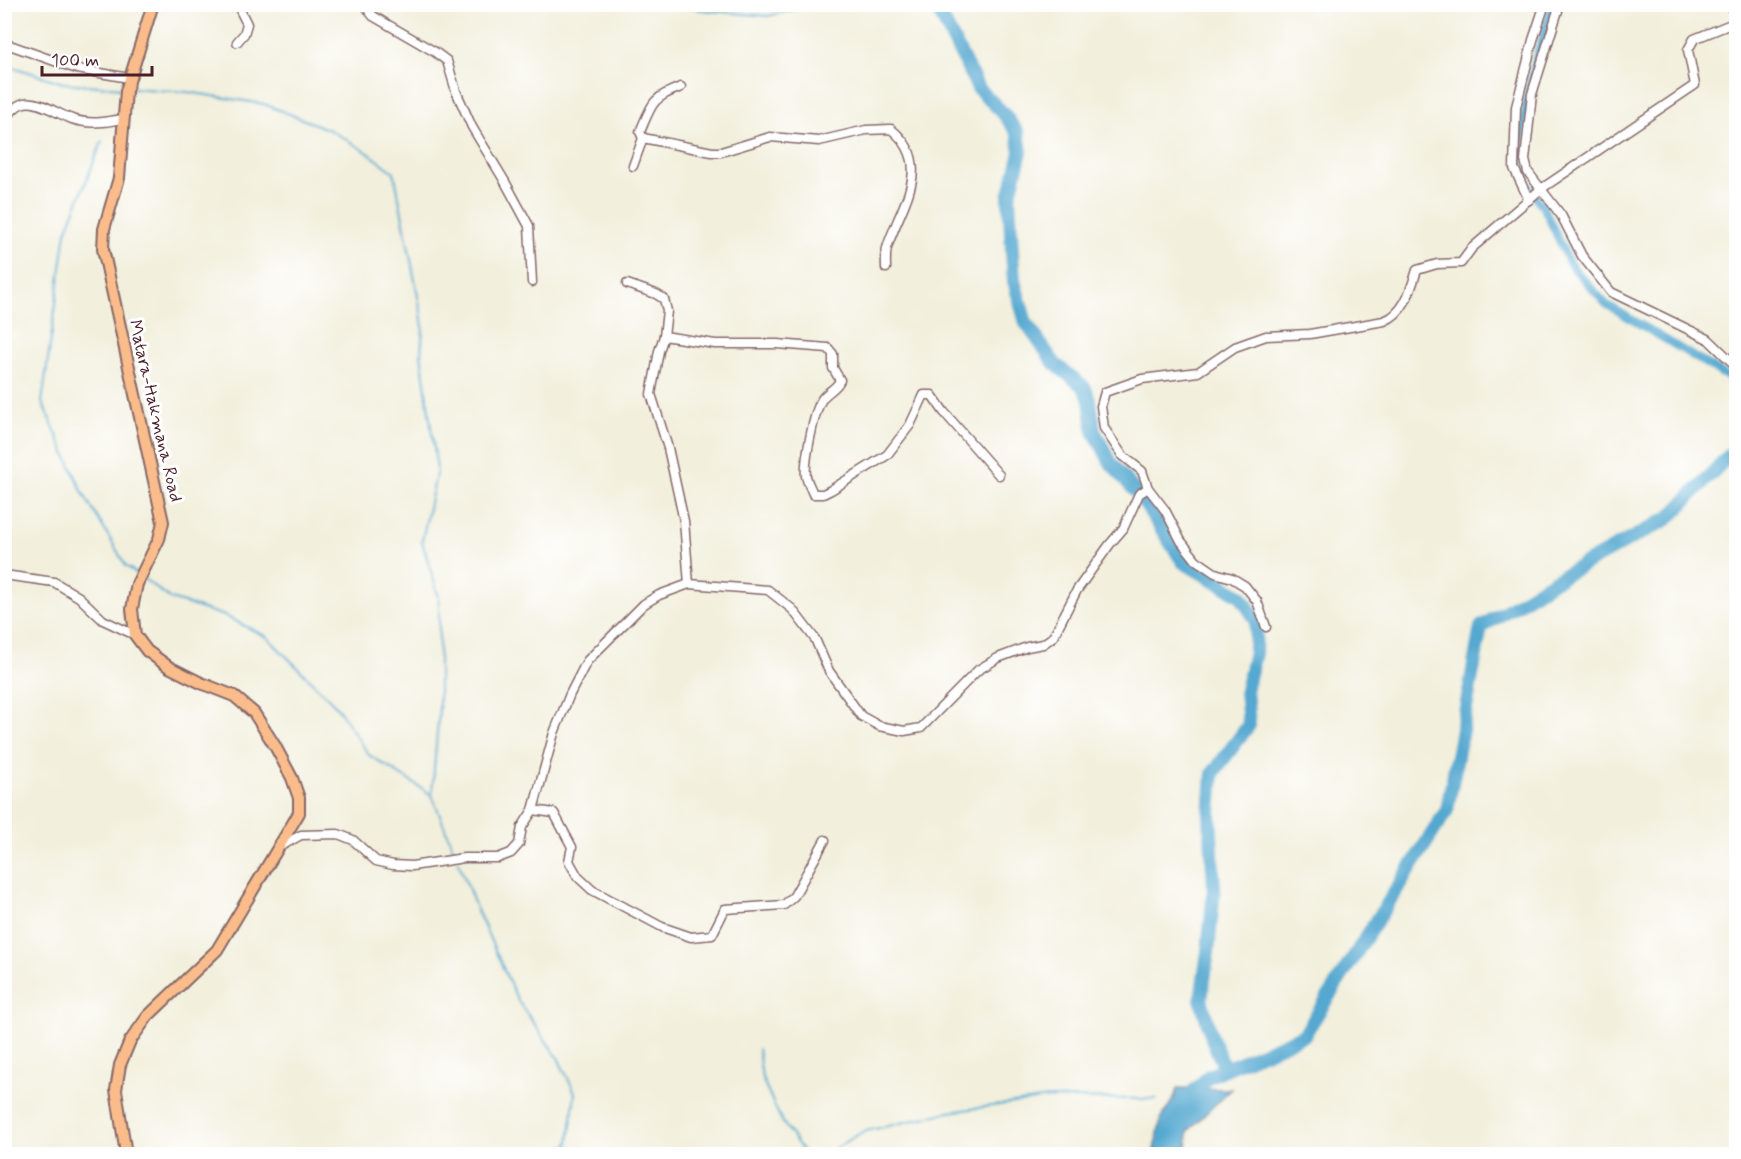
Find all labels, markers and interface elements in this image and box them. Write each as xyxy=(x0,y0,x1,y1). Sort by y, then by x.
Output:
scale bar xyxy=(42,39,152,77)
text: 100 m xyxy=(51,49,99,73)
street label: Matara-Hakmana Road xyxy=(122,318,188,504)

